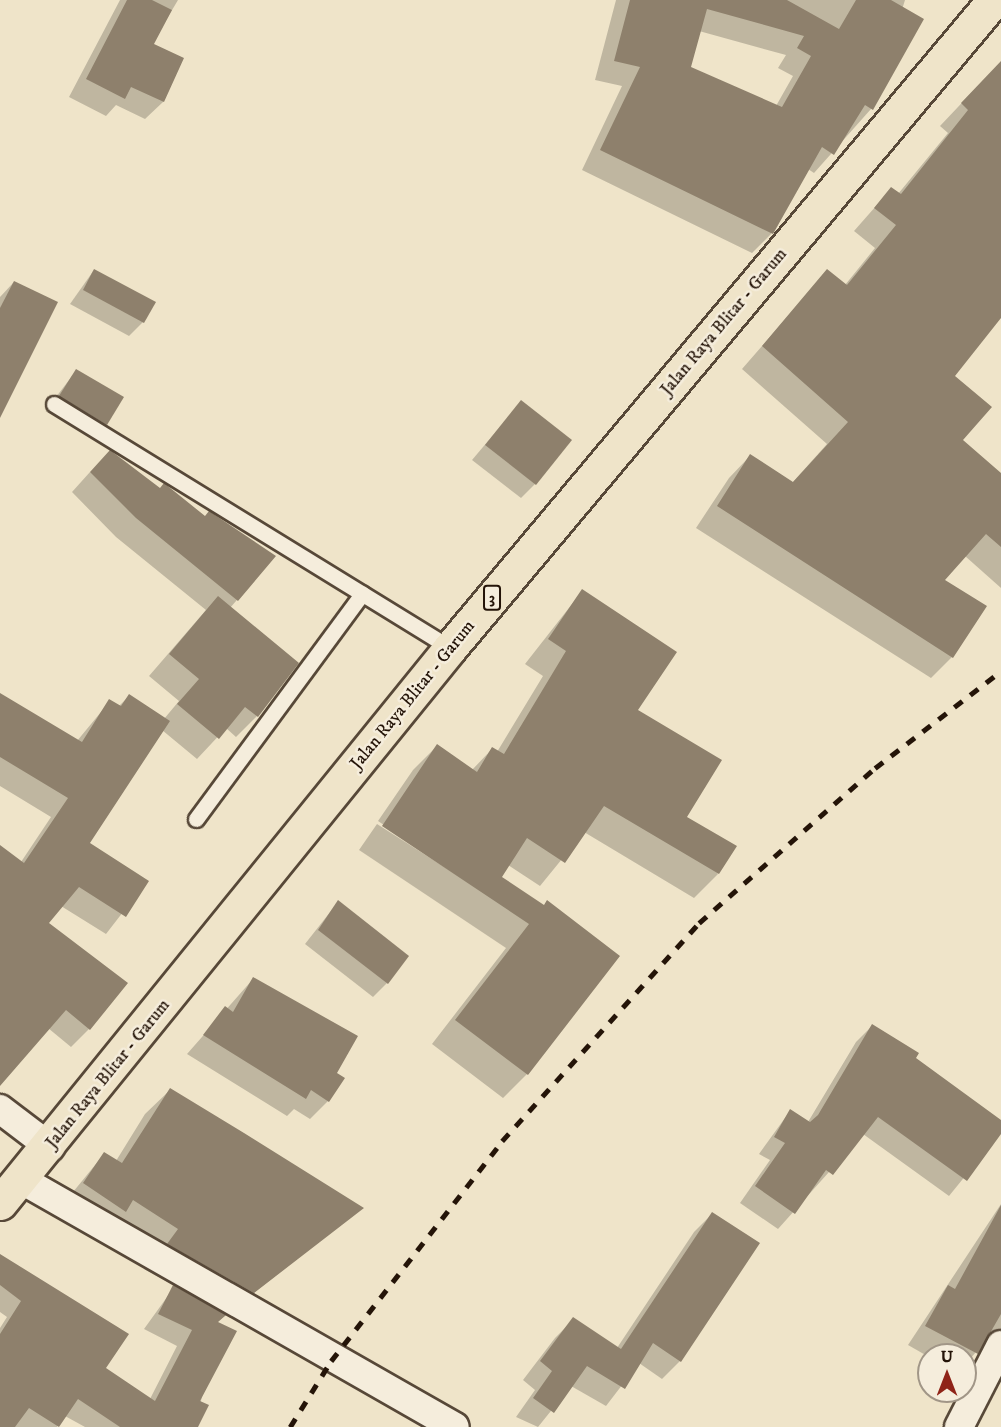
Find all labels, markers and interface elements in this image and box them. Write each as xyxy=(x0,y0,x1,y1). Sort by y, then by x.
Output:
street label: Jalan Raya Blitar - Garum xyxy=(656,244,792,400)
road number: 3 xyxy=(483,585,501,611)
street label: Jalan Raya Blitar - Garum xyxy=(346,616,480,774)
street label: Jalan Raya Blitar - Garum xyxy=(41,995,175,1153)
north arrow xyxy=(917,1343,977,1403)
text: U xyxy=(941,1347,953,1367)

